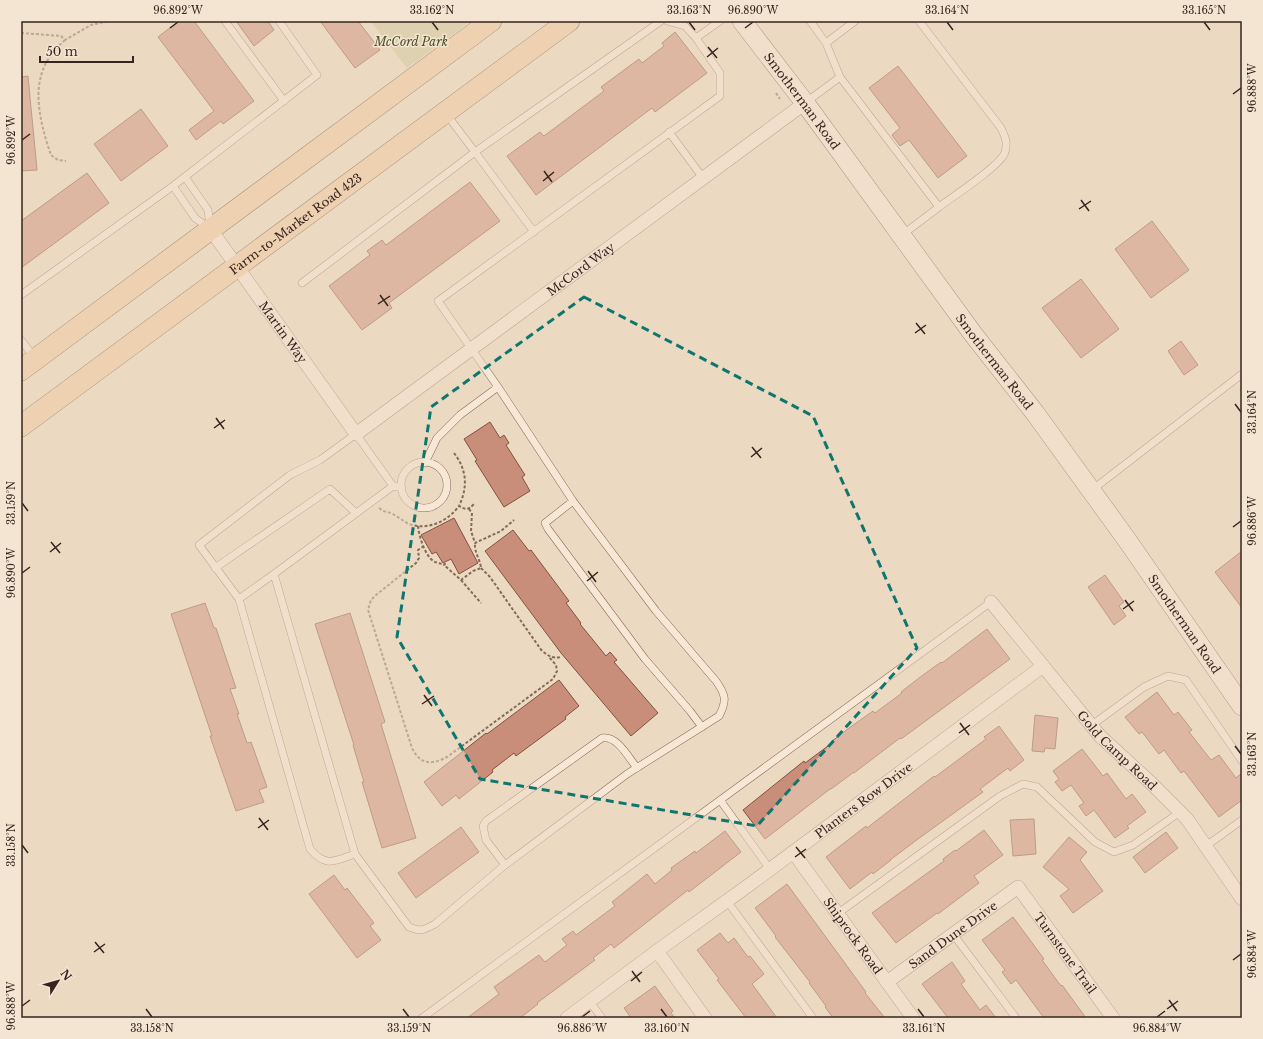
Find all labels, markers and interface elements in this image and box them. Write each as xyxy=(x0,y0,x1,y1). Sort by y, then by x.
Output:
text: 96.892°W xyxy=(153,4,203,17)
text: 33.162°N xyxy=(410,4,454,17)
text: 33.163°N xyxy=(667,4,711,17)
text: 96.890°W xyxy=(728,4,778,17)
text: 33.164°N xyxy=(925,4,969,17)
text: 33.165°N xyxy=(1182,4,1226,17)
park label: McCord Park xyxy=(373,34,448,49)
scale bar xyxy=(40,38,133,64)
text: 50 m xyxy=(46,44,78,59)
street label: Smotherman Road xyxy=(761,49,844,152)
text: 96.888°W xyxy=(1246,63,1259,112)
text: 96.892°W xyxy=(5,115,18,165)
street label: Farm-to-Market Road 423 xyxy=(226,169,364,277)
street label: McCord Way xyxy=(543,238,617,299)
street label: Martin Way xyxy=(256,298,311,366)
street label: Smotherman Road xyxy=(953,310,1037,412)
text: 33.164°N xyxy=(1246,390,1259,434)
text: 33.159°N xyxy=(5,481,18,525)
text: 96.886°W xyxy=(1246,496,1259,546)
text: 96.890°W xyxy=(5,548,18,598)
street label: Smotherman Road xyxy=(1145,571,1224,676)
street label: Gold Camp Road xyxy=(1075,707,1161,793)
text: 33.163°N xyxy=(1246,732,1259,776)
street label: Planters Row Drive xyxy=(812,759,915,841)
text: 33.158°N xyxy=(5,823,18,867)
street label: Shiprock Road xyxy=(821,894,886,977)
street label: Sand Dune Drive xyxy=(905,897,1000,972)
street label: Turnstone Trail xyxy=(1031,909,1100,996)
text: 96.884°W xyxy=(1246,929,1259,978)
north arrow xyxy=(38,961,78,1001)
text: N xyxy=(57,967,75,984)
text: 96.888°W xyxy=(5,981,18,1030)
text: 33.158°N xyxy=(130,1022,174,1035)
text: 33.159°N xyxy=(387,1022,431,1035)
text: 96.886°W xyxy=(557,1022,607,1035)
text: 33.160°N xyxy=(644,1022,690,1035)
text: 33.161°N xyxy=(903,1022,945,1035)
text: 96.884°W xyxy=(1133,1022,1182,1035)

